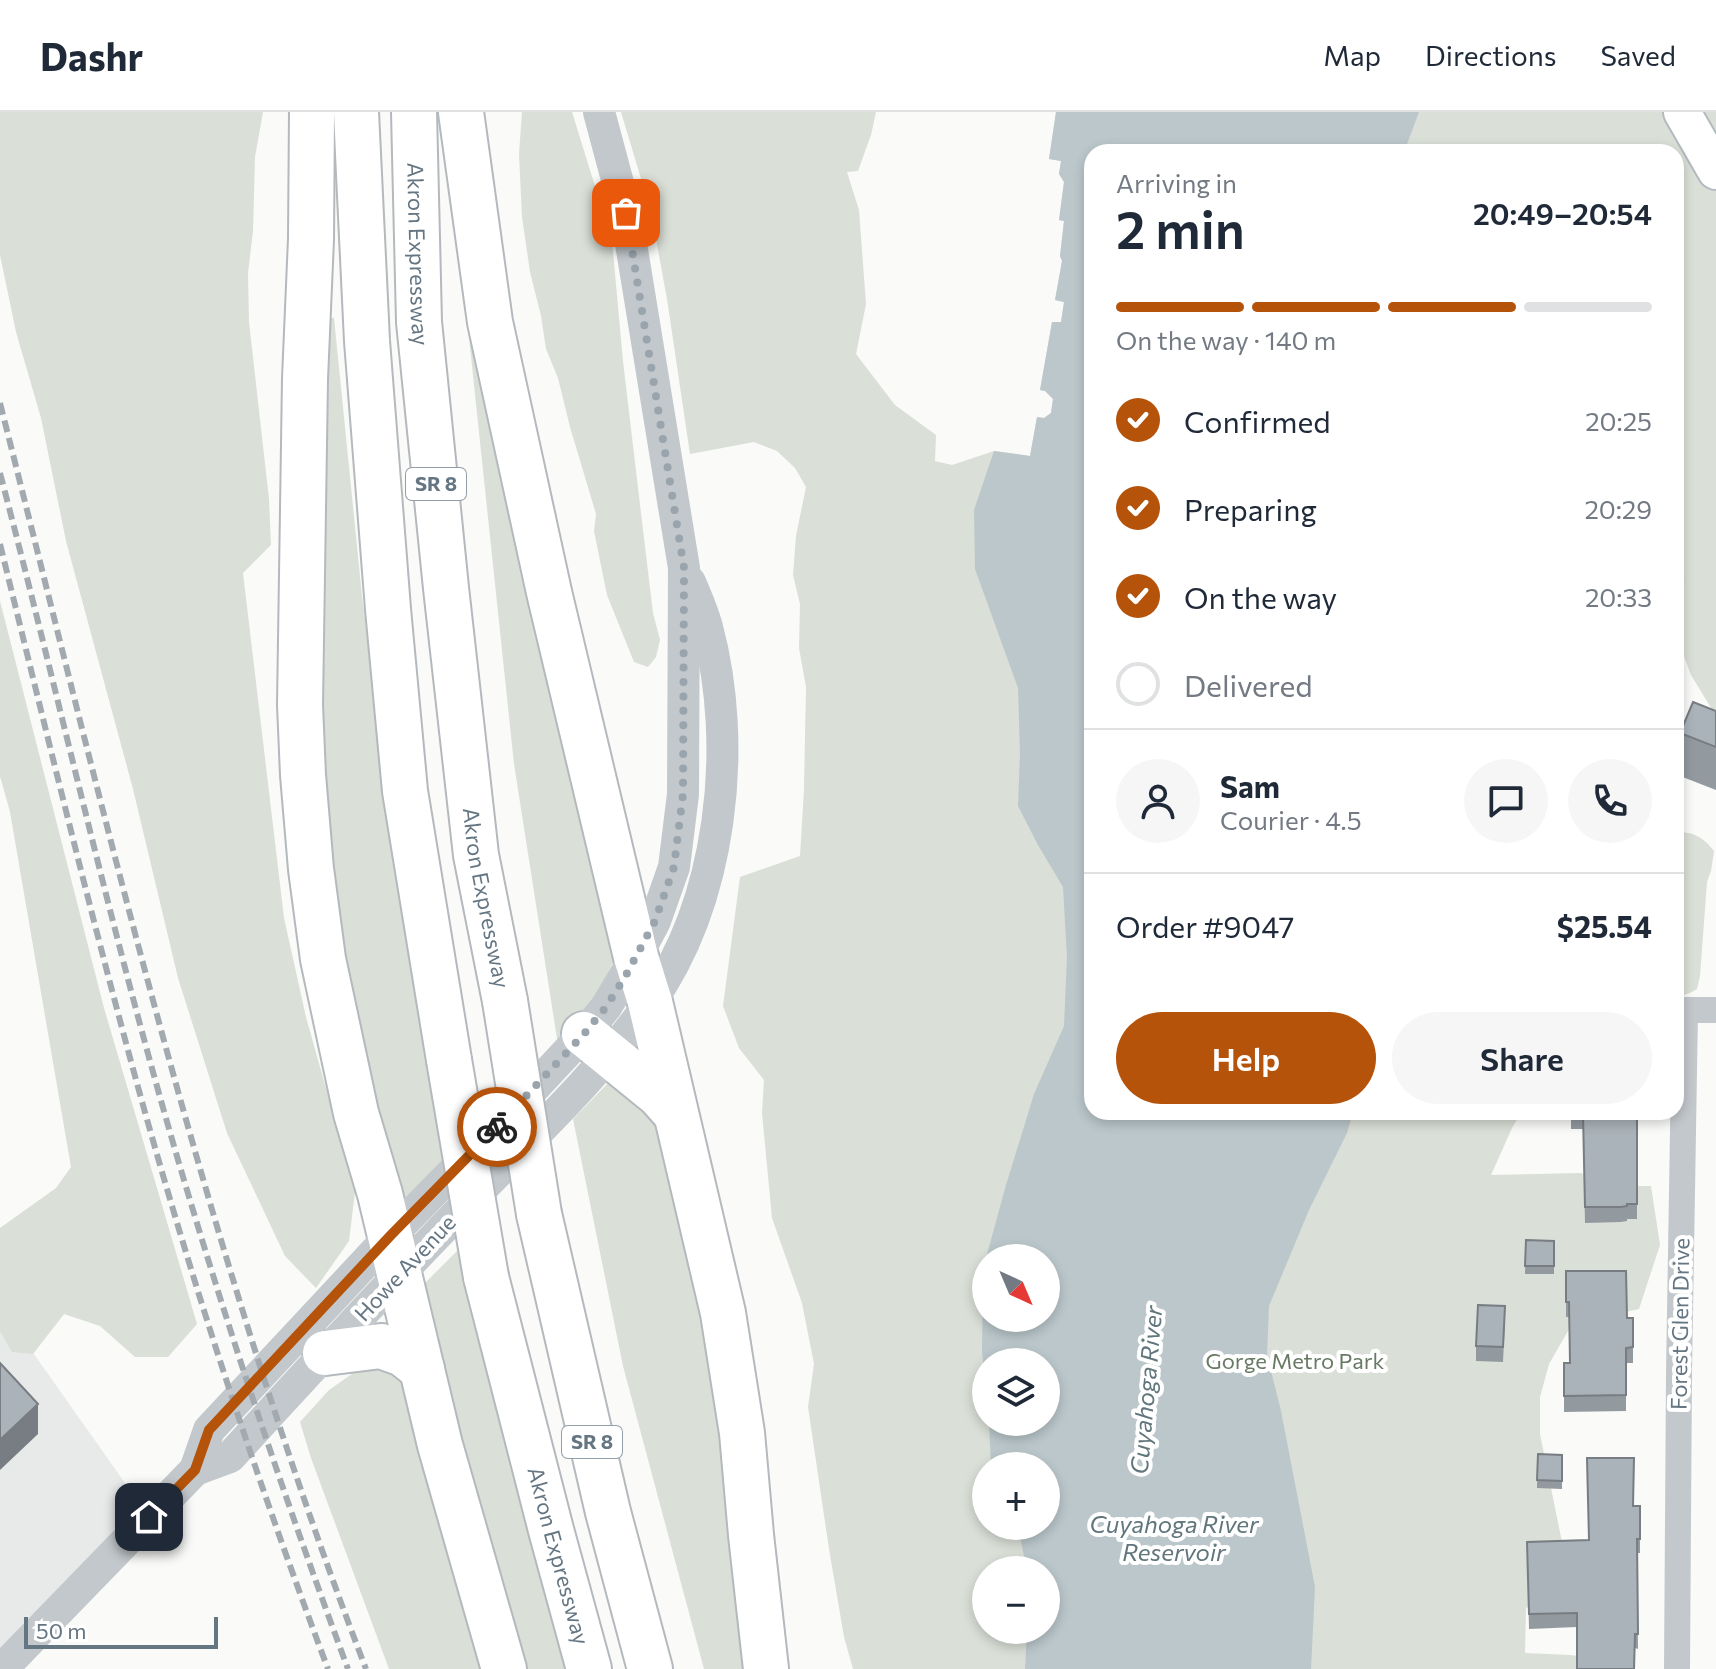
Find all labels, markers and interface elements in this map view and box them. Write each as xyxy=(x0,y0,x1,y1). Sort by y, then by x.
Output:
text: Dashr xyxy=(40,32,143,79)
text: Map xyxy=(1323,38,1381,72)
text: Directions xyxy=(1425,38,1556,72)
text: Saved xyxy=(1600,38,1676,72)
street label: Akron Expressway xyxy=(402,162,435,347)
text: Arriving in xyxy=(1116,167,1237,198)
pin xyxy=(592,179,660,247)
icon: bag xyxy=(604,191,648,235)
text: 20:49–20:54 xyxy=(1473,194,1652,231)
text: 2 min xyxy=(1116,196,1245,260)
text: On the way · 140 m xyxy=(1116,324,1336,355)
icon: check xyxy=(1116,398,1160,442)
text: Confirmed xyxy=(1184,402,1331,439)
text: 20:25 xyxy=(1585,405,1652,436)
road number: SR 8 xyxy=(406,468,466,500)
icon: check xyxy=(1116,486,1160,530)
text: Preparing xyxy=(1184,490,1317,527)
text: 20:29 xyxy=(1584,493,1652,524)
icon: check xyxy=(1116,574,1160,618)
text: On the way xyxy=(1184,578,1337,615)
text: 20:33 xyxy=(1585,581,1652,612)
text: Delivered xyxy=(1184,666,1313,703)
button: person xyxy=(1116,759,1200,843)
button: chat xyxy=(1464,759,1548,843)
button: phone xyxy=(1568,759,1652,843)
text: Sam xyxy=(1220,767,1280,804)
text: Courier · 4.5 xyxy=(1220,804,1362,835)
street label: Akron Expressway xyxy=(458,806,516,990)
text: Order #9047 xyxy=(1116,907,1294,944)
text: $25.54 xyxy=(1557,907,1652,944)
button: Help xyxy=(1116,1012,1376,1104)
button: Share xyxy=(1392,1012,1652,1104)
courier xyxy=(457,1087,537,1167)
icon: bike xyxy=(475,1105,519,1149)
street label: Howe Avenue xyxy=(349,1209,461,1326)
street label: Forest Glen Drive xyxy=(1665,1238,1694,1410)
north arrow xyxy=(972,1244,1060,1332)
map controls xyxy=(972,1244,1060,1644)
water label: Cuyahoga River xyxy=(1124,1303,1167,1475)
park label: Gorge Metro Park xyxy=(1206,1347,1384,1374)
button: layers xyxy=(972,1348,1060,1436)
road number: SR 8 xyxy=(562,1426,622,1458)
button: + xyxy=(972,1452,1060,1540)
street label: Akron Expressway xyxy=(522,1464,596,1648)
pin xyxy=(115,1483,183,1551)
icon: home xyxy=(127,1495,171,1539)
water label: Cuyahoga River Reservoir xyxy=(1089,1509,1260,1566)
button: − xyxy=(972,1556,1060,1644)
scale bar xyxy=(24,1613,218,1649)
text: 50 m xyxy=(36,1617,86,1644)

